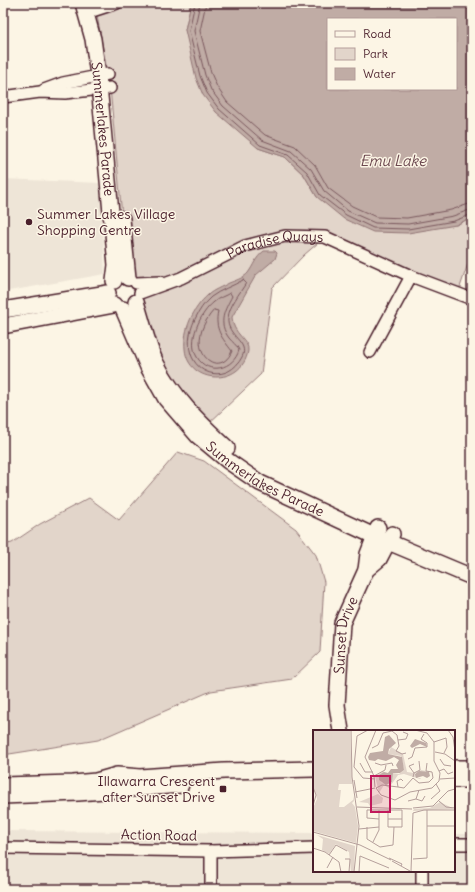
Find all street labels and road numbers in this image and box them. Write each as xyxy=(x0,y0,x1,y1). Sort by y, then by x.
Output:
street label: Summerlakes Parade xyxy=(87,61,118,197)
street label: Paradise Quays xyxy=(223,227,323,263)
street label: Summerlakes Parade xyxy=(202,437,327,521)
street label: Sunset Drive xyxy=(330,594,362,675)
street label: Action Road xyxy=(121,825,197,845)

